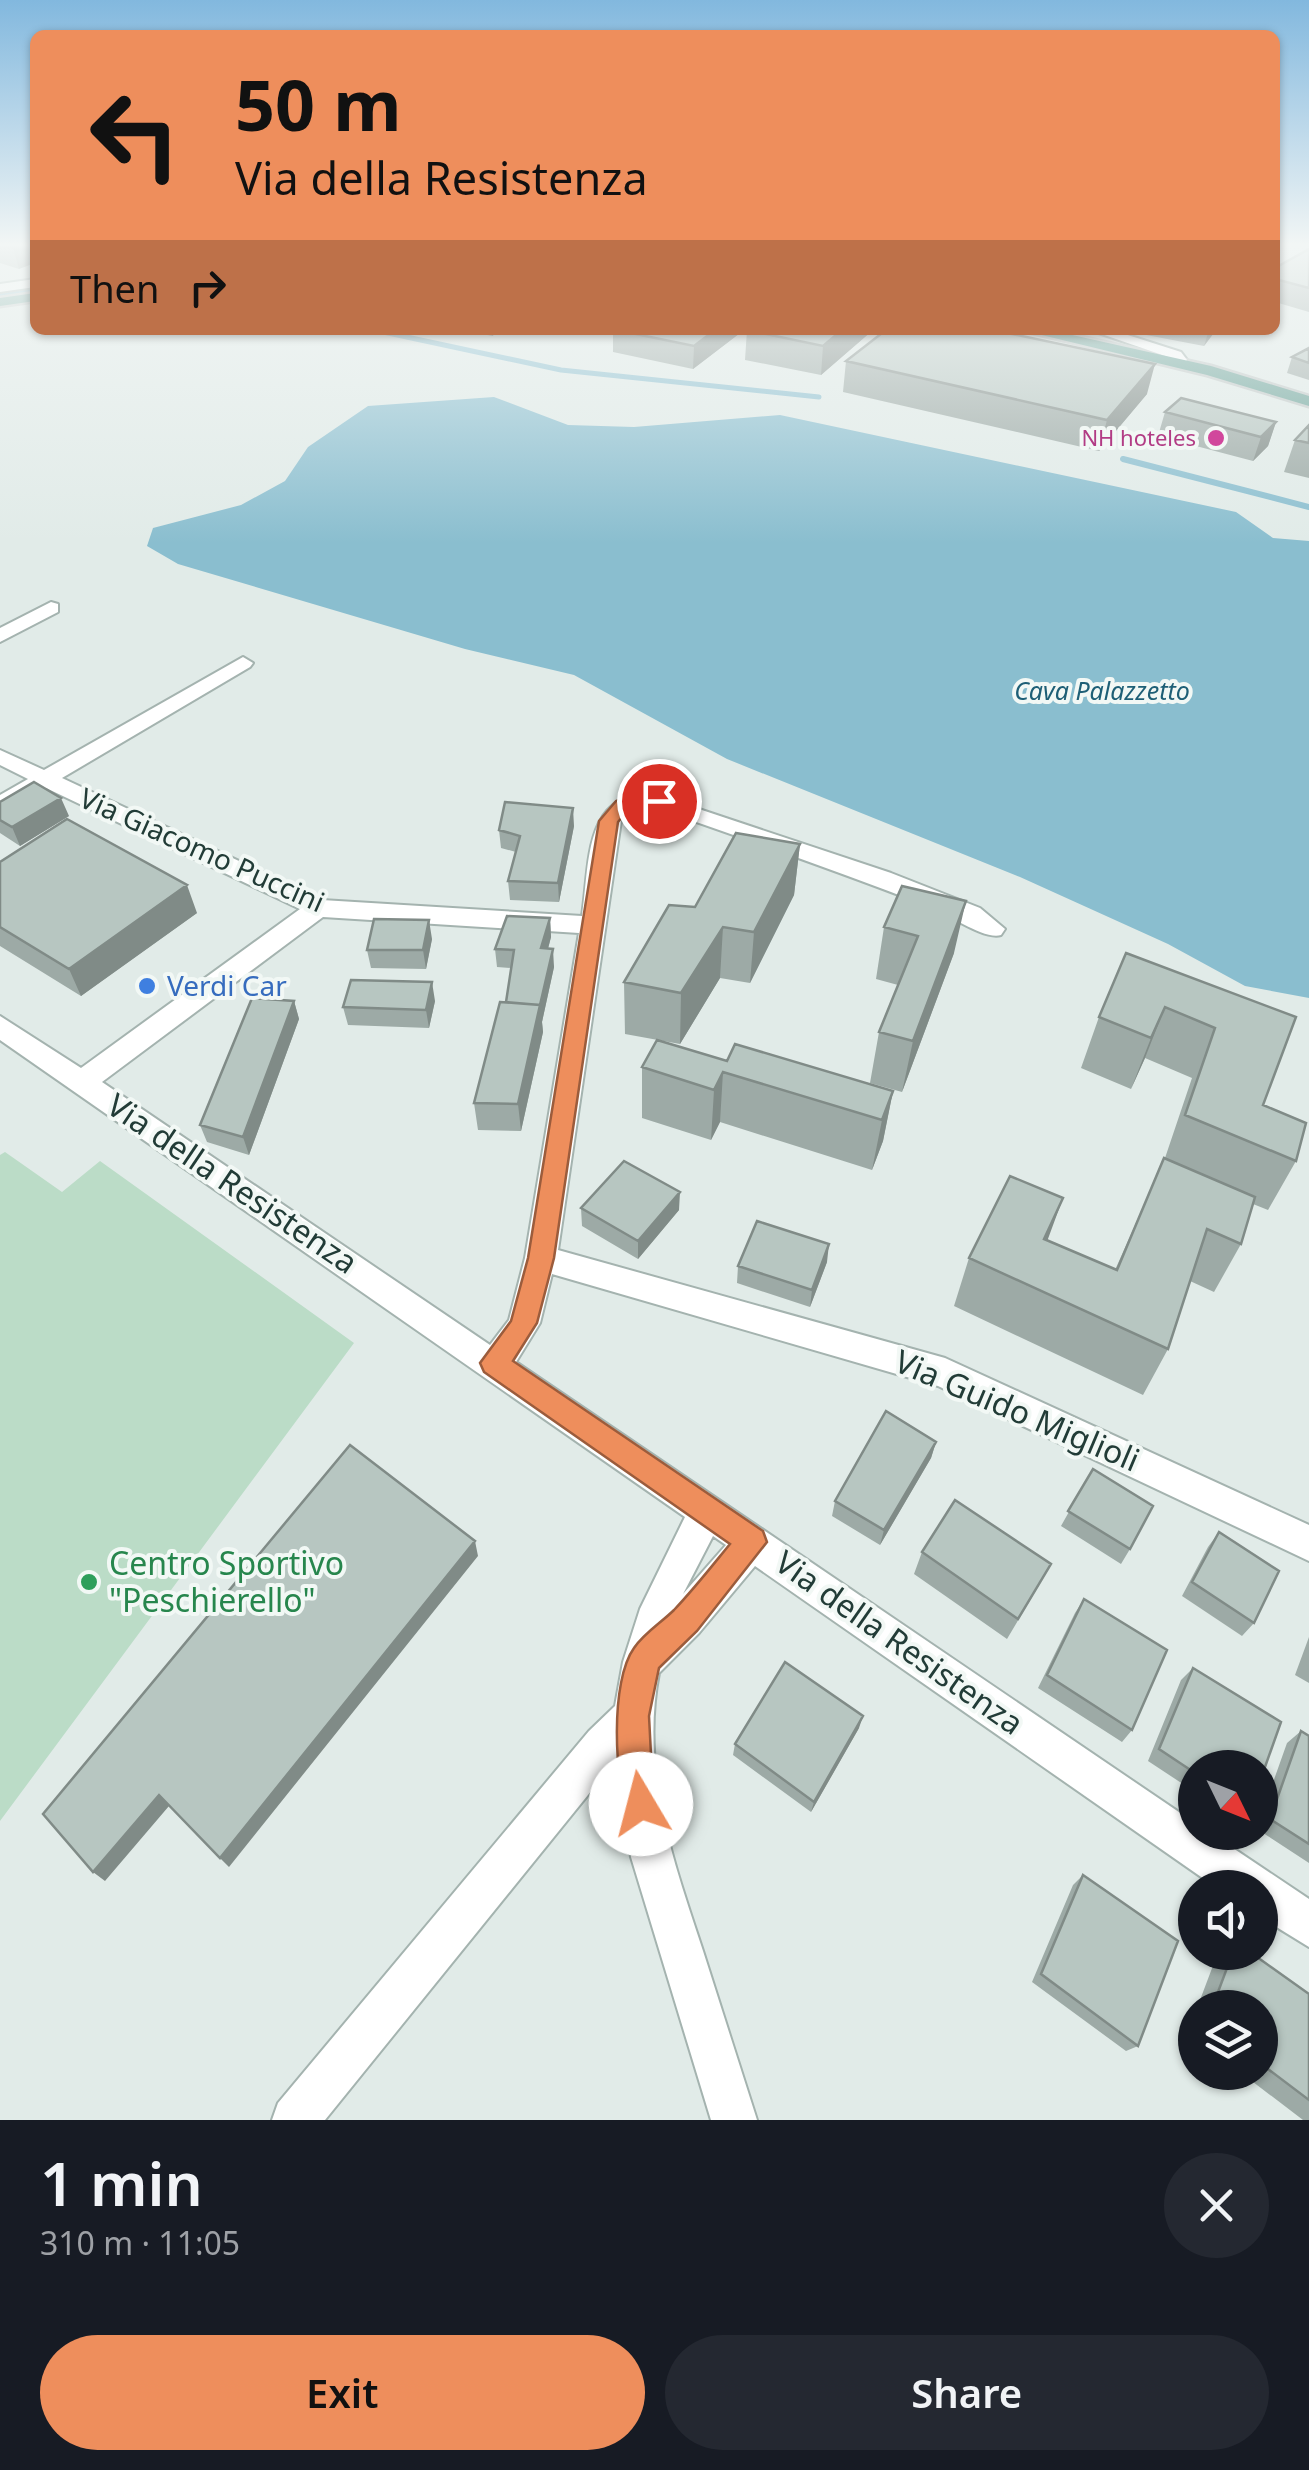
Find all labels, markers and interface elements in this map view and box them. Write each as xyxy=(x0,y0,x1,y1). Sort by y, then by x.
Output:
text: 50 m xyxy=(235,56,402,152)
icon: left xyxy=(70,70,200,200)
text: Via della Resistenza xyxy=(235,147,648,208)
icon: right xyxy=(180,260,235,315)
text: Then xyxy=(70,262,160,314)
place label: NH hoteles xyxy=(1081,422,1196,452)
marker: NH hoteles xyxy=(1205,427,1227,449)
water label: Cava Palazzetto xyxy=(1014,673,1190,707)
pin xyxy=(617,759,702,844)
icon: arrive xyxy=(632,774,687,829)
street label: Via Giacomo Puccini xyxy=(74,778,331,920)
place label: Verdi Car xyxy=(167,966,287,1004)
marker: Verdi Car xyxy=(136,975,158,997)
street label: Via della Resistenza xyxy=(99,1083,367,1283)
street label: Via Guido Miglioli xyxy=(889,1339,1146,1481)
street label: Via della Resistenza xyxy=(767,1540,1032,1744)
place label: Centro Sportivo "Peschierello" xyxy=(109,1541,344,1621)
marker: Centro Sportivo "Peschierello" xyxy=(78,1571,100,1593)
north arrow xyxy=(1178,1750,1278,1850)
map controls xyxy=(1178,1750,1278,2090)
position arrow xyxy=(589,1752,693,1856)
button: sound xyxy=(1178,1870,1278,1970)
button: layers xyxy=(1178,1990,1278,2090)
text: 1 min xyxy=(40,2142,203,2224)
button: close xyxy=(1164,2153,1269,2258)
text: 310 m · 11:05 xyxy=(40,2221,240,2264)
button: Exit xyxy=(40,2335,645,2450)
button: Share xyxy=(665,2335,1269,2450)

